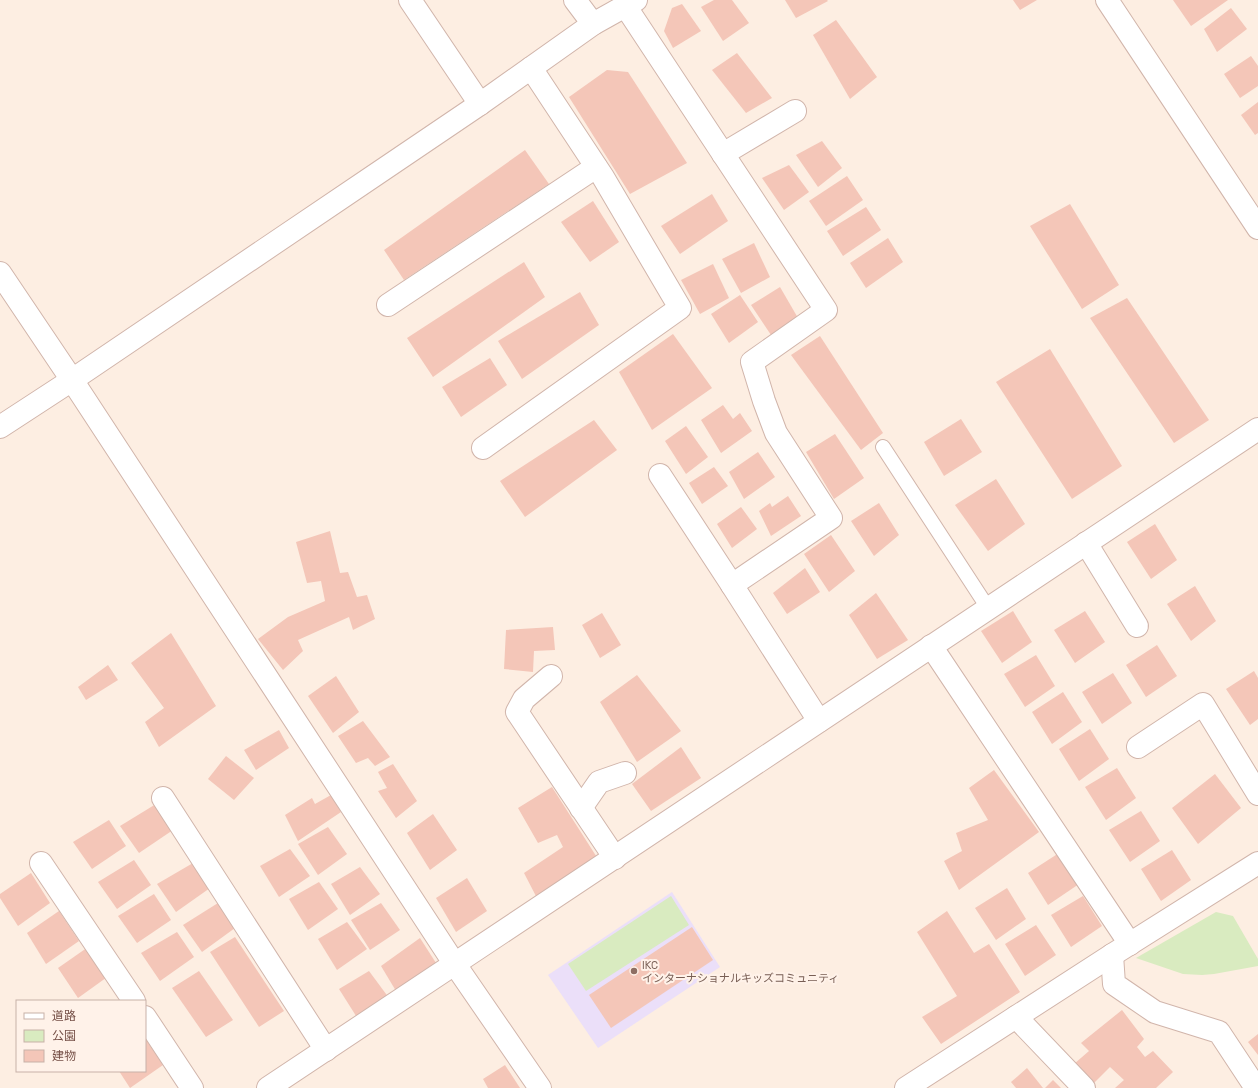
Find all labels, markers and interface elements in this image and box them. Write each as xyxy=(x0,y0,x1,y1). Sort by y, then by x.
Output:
place label: IKC インターナショナルキッズコミュニティ xyxy=(642,958,839,985)
marker: IKC インターナショナルキッズコミュニティ xyxy=(629,966,639,976)
legend xyxy=(16,1000,146,1072)
text: 道路 xyxy=(52,1008,76,1024)
text: 公園 xyxy=(52,1028,76,1044)
text: 建物 xyxy=(52,1048,76,1064)

